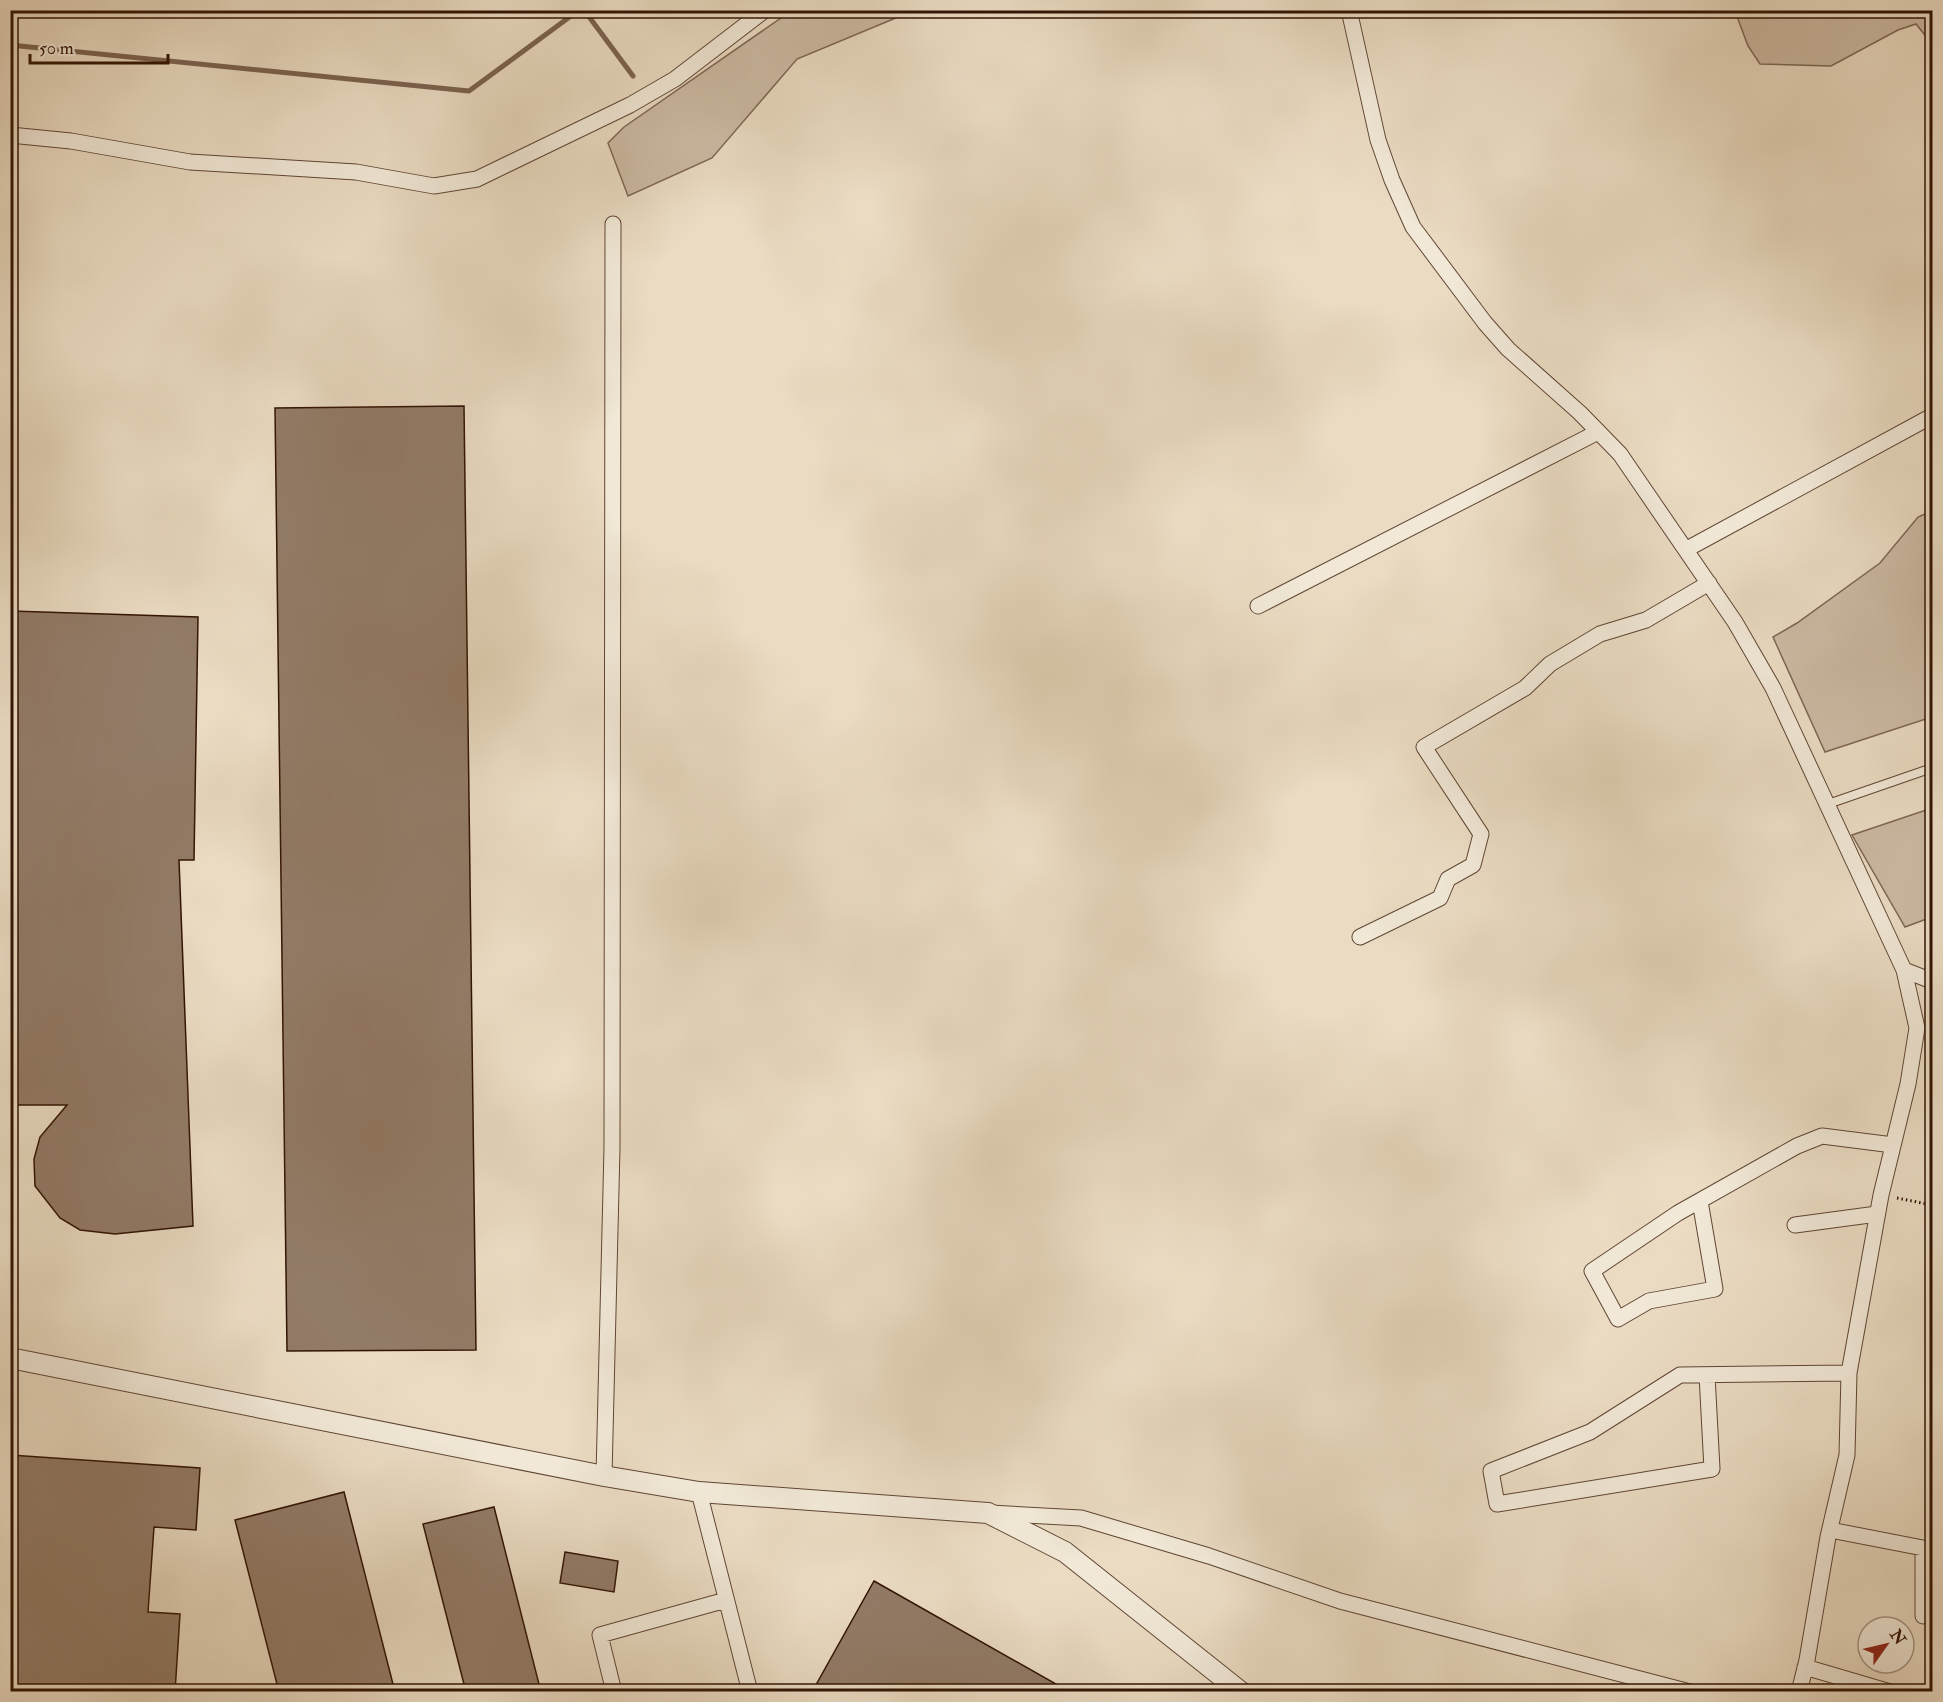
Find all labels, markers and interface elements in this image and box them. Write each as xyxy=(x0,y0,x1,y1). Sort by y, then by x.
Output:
scale bar xyxy=(30,27,168,65)
text: 50 m xyxy=(39,37,74,60)
north arrow xyxy=(1856,1615,1916,1675)
text: N xyxy=(1885,1625,1910,1649)

